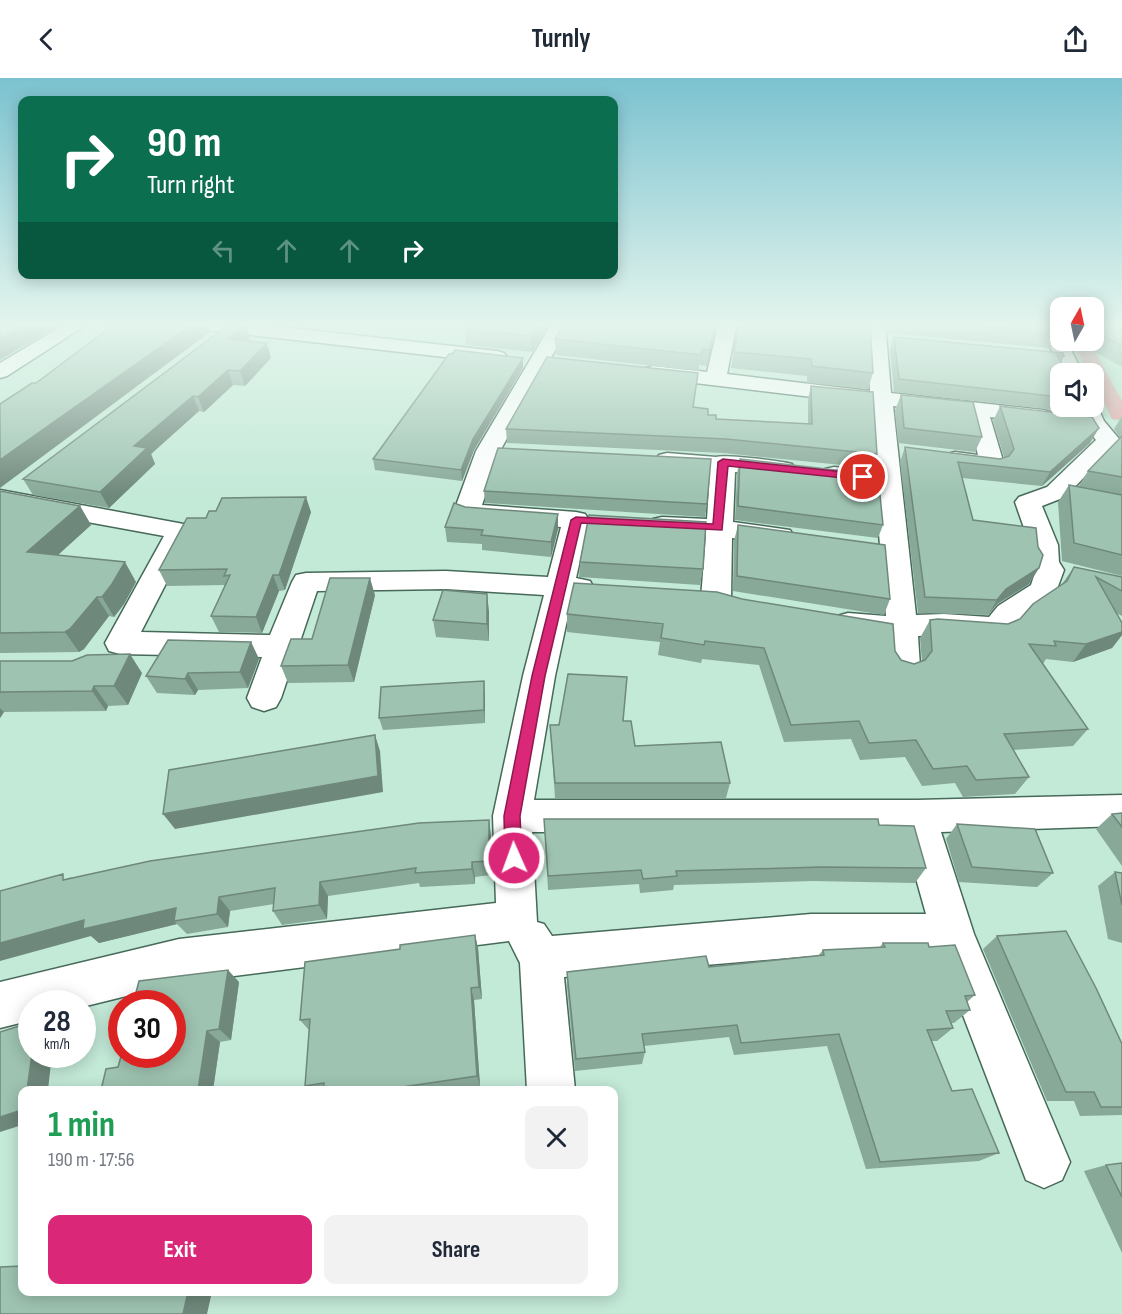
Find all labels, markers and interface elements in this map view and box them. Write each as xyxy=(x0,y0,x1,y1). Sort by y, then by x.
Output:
icon: back xyxy=(30,23,63,56)
text: Turnly xyxy=(531,23,591,55)
icon: share xyxy=(1059,23,1092,56)
text: 90 m xyxy=(147,118,221,169)
icon: right xyxy=(48,120,126,198)
text: Turn right xyxy=(147,169,234,201)
icon: left xyxy=(207,234,240,267)
icon: ahead xyxy=(270,234,303,267)
icon: ahead xyxy=(333,234,366,267)
icon: right xyxy=(396,234,429,267)
north arrow xyxy=(1050,297,1104,351)
map controls xyxy=(1050,297,1104,417)
button: sound xyxy=(1050,363,1104,417)
pin xyxy=(837,451,888,502)
icon: arrive xyxy=(846,460,879,493)
position arrow xyxy=(482,826,546,890)
speed limit sign: 30 xyxy=(108,990,186,1068)
text: 28 xyxy=(43,1004,71,1040)
text: km/h xyxy=(44,1035,70,1054)
text: 1 min xyxy=(48,1104,115,1147)
button: close xyxy=(525,1106,588,1169)
text: 190 m · 17:56 xyxy=(48,1148,135,1172)
button: Exit xyxy=(48,1215,312,1284)
button: Share xyxy=(324,1215,588,1284)

